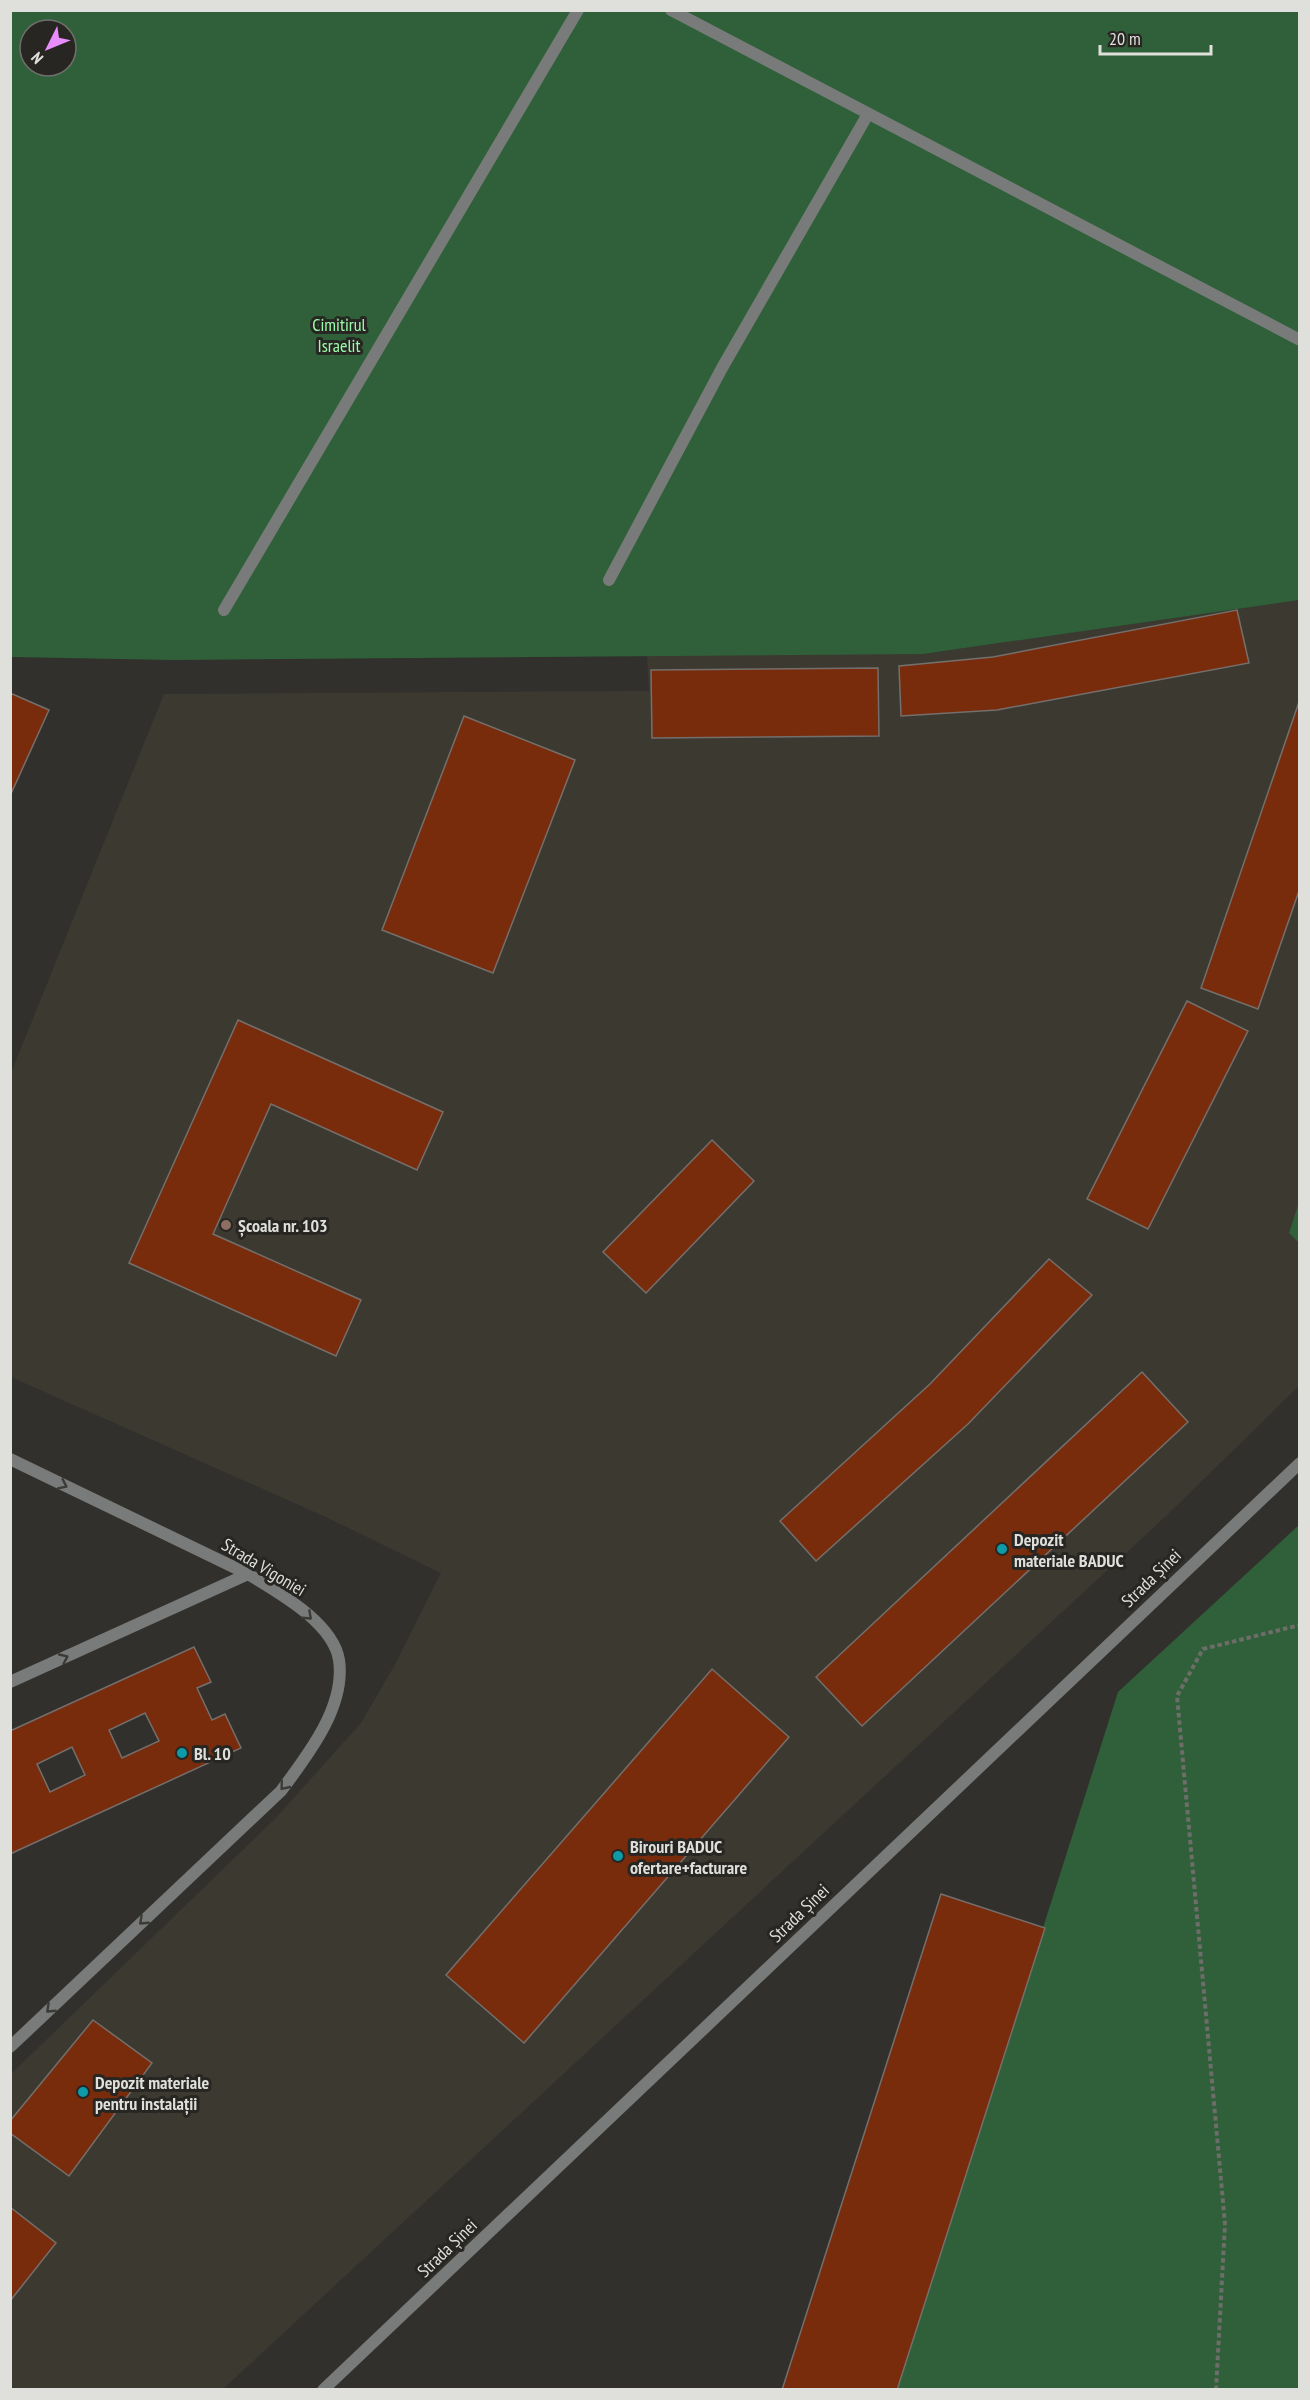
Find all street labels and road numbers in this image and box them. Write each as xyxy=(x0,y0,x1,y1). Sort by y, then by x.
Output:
street label: Strada Vigoniei xyxy=(218,1533,310,1601)
street label: Strada Șinei xyxy=(1116,1544,1186,1612)
street label: Strada Șinei xyxy=(764,1879,834,1947)
street label: Strada Șinei xyxy=(412,2214,482,2282)

